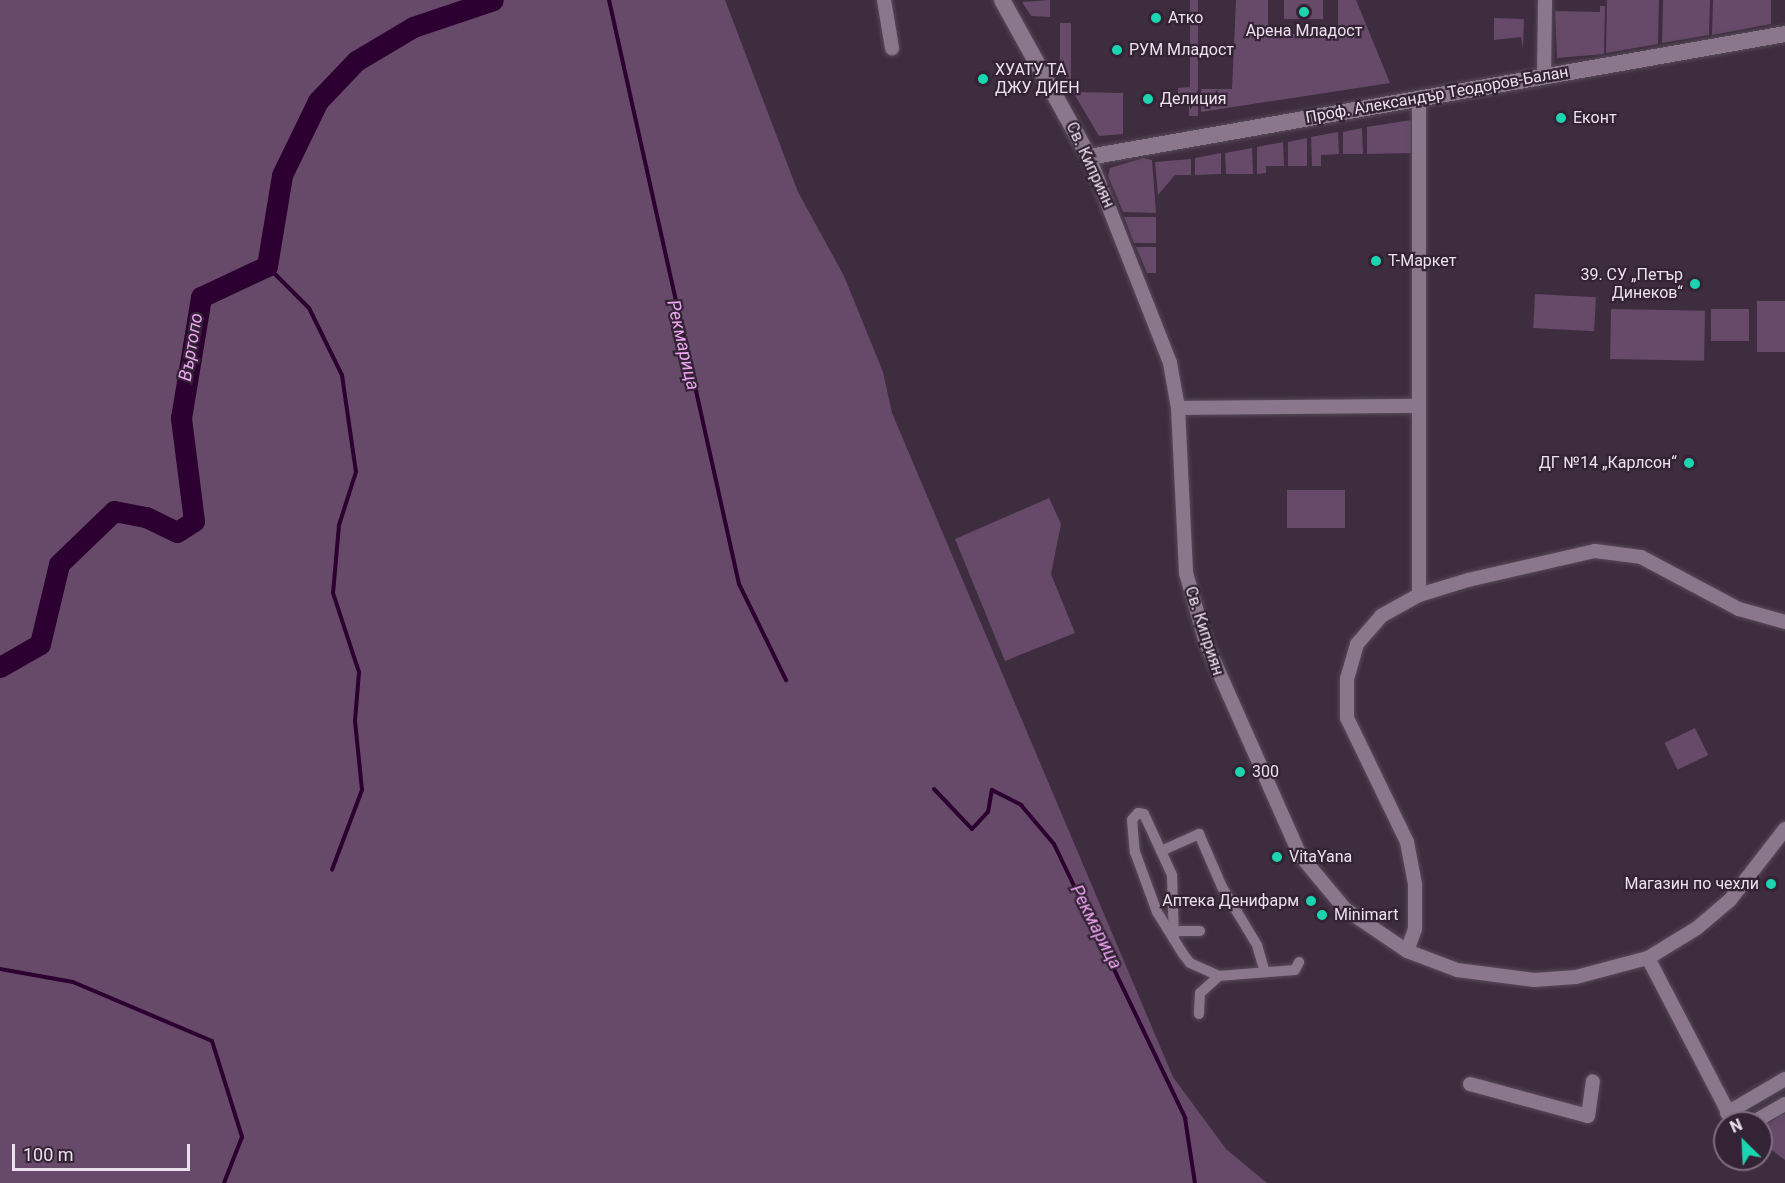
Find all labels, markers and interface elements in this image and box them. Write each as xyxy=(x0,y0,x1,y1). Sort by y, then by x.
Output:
marker: Арена Младост xyxy=(1297,5,1311,19)
place label: Атко xyxy=(1168,8,1203,28)
marker: Атко xyxy=(1149,11,1163,25)
place label: Арена Младост xyxy=(1246,21,1362,41)
place label: РУМ Младост xyxy=(1129,40,1234,60)
marker: РУМ Младост xyxy=(1110,43,1124,57)
place label: ХУАТУ ТА ДЖУ ДИЕН xyxy=(995,60,1080,98)
street label: Проф. Александър Теодоров-Балан xyxy=(1304,62,1570,128)
marker: ХУАТУ ТА ДЖУ ДИЕН xyxy=(976,72,990,86)
place label: Делиция xyxy=(1160,89,1226,109)
marker: Делиция xyxy=(1141,92,1155,106)
place label: Еконт xyxy=(1573,108,1617,128)
marker: Еконт xyxy=(1554,111,1568,125)
street label: Св. Киприян xyxy=(1062,119,1118,211)
place label: Т-Маркет xyxy=(1388,251,1456,271)
marker: Т-Маркет xyxy=(1369,254,1383,268)
place label: 39. СУ „Петър Динеков“ xyxy=(1580,265,1683,303)
marker: 39. СУ „Петър Динеков“ xyxy=(1688,277,1702,291)
water label: Рекмарица xyxy=(662,298,704,392)
water label: Въртопо xyxy=(174,311,208,383)
place label: ДГ №14 „Карлсон“ xyxy=(1539,453,1677,473)
marker: ДГ №14 „Карлсон“ xyxy=(1682,456,1696,470)
street label: Св. Киприян xyxy=(1181,584,1227,678)
place label: 300 xyxy=(1252,762,1279,782)
marker: 300 xyxy=(1233,765,1247,779)
place label: VitaYana xyxy=(1289,847,1352,867)
marker: VitaYana xyxy=(1270,850,1284,864)
place label: Магазин по чехли xyxy=(1624,874,1759,894)
marker: Магазин по чехли xyxy=(1764,877,1778,891)
water label: Рекмарица xyxy=(1066,881,1126,973)
place label: Аптека Денифарм xyxy=(1162,891,1299,911)
marker: Аптека Денифарм xyxy=(1304,894,1318,908)
place label: Minimart xyxy=(1334,905,1398,925)
marker: Minimart xyxy=(1315,908,1329,922)
north arrow xyxy=(1713,1111,1773,1171)
text: N xyxy=(1727,1115,1745,1137)
scale bar xyxy=(15,1132,194,1170)
text: 100 m xyxy=(23,1144,74,1165)

